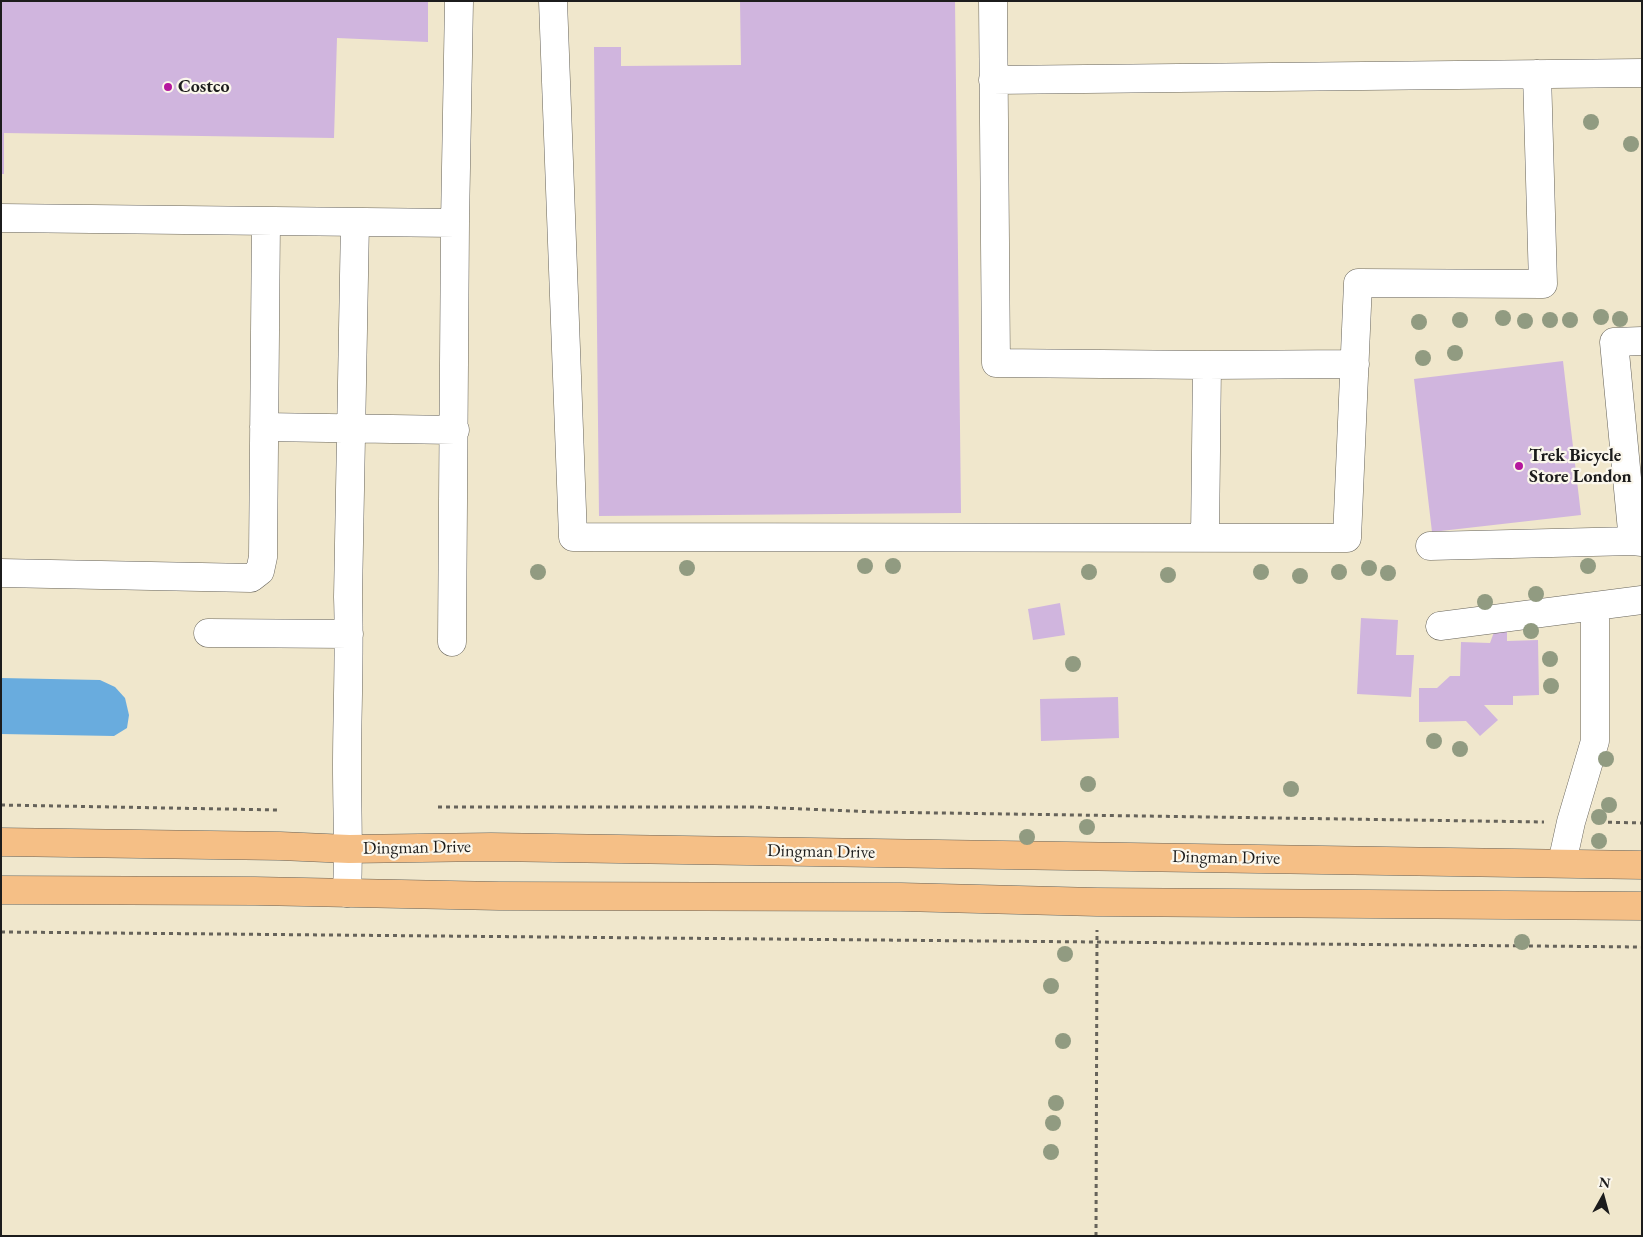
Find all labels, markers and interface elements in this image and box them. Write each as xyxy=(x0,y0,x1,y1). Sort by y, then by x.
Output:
place label: Costco xyxy=(178,76,229,98)
marker: Costco xyxy=(162,81,174,93)
place label: Trek Bicycle Store London xyxy=(1529,445,1632,488)
marker: Trek Bicycle Store London xyxy=(1513,460,1525,472)
street label: Dingman Drive xyxy=(363,836,471,860)
street label: Dingman Drive xyxy=(767,840,875,864)
street label: Dingman Drive xyxy=(1172,846,1280,870)
north arrow xyxy=(1578,1172,1628,1222)
text: N xyxy=(1598,1172,1612,1192)

